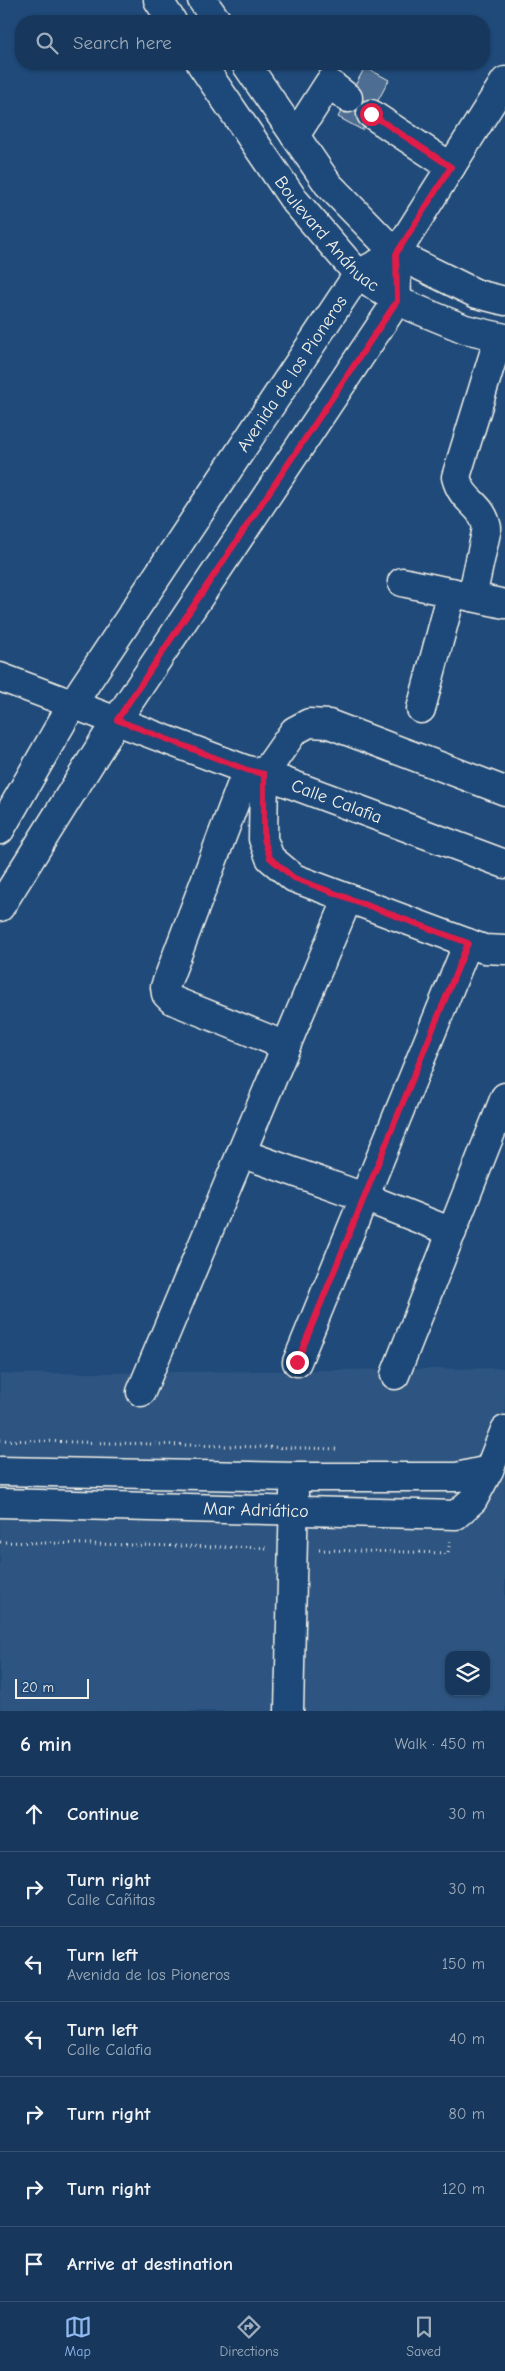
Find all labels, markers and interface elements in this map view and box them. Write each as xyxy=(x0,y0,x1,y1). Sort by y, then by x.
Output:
search box xyxy=(15,15,490,70)
icon: search xyxy=(33,29,61,57)
text: Search here xyxy=(73,32,172,54)
route start xyxy=(360,103,383,126)
street label: Boulevard Anáhuac xyxy=(270,172,384,296)
street label: Avenida de los Pioneros xyxy=(232,291,351,456)
street label: Calle Calafia xyxy=(288,775,385,828)
route end xyxy=(286,1351,309,1374)
street label: Mar Adriático xyxy=(203,1498,309,1522)
map controls xyxy=(445,1651,490,1696)
button: layers xyxy=(445,1651,490,1696)
scale bar xyxy=(15,1676,89,1699)
text: 20 m xyxy=(22,1679,54,1696)
text: 6 min xyxy=(20,1732,72,1756)
text: Walk · 450 m xyxy=(394,1735,485,1753)
icon: ahead xyxy=(20,1800,48,1828)
text: Continue xyxy=(67,1803,139,1825)
text: 30 m xyxy=(449,1805,485,1823)
text: Turn right xyxy=(67,1869,151,1891)
icon: right xyxy=(20,1875,48,1903)
text: 30 m xyxy=(449,1880,485,1898)
text: Calle Cañitas xyxy=(67,1891,155,1909)
text: Turn left xyxy=(67,1944,138,1966)
icon: left xyxy=(20,1950,48,1978)
text: 150 m xyxy=(442,1955,485,1973)
text: Avenida de los Pioneros xyxy=(67,1966,230,1984)
text: Turn left xyxy=(67,2019,138,2041)
icon: left xyxy=(20,2025,48,2053)
text: 40 m xyxy=(449,2030,485,2048)
text: Calle Calafia xyxy=(67,2041,152,2059)
icon: right xyxy=(20,2100,48,2128)
text: Turn right xyxy=(67,2103,151,2125)
text: 80 m xyxy=(448,2105,485,2123)
icon: right xyxy=(20,2175,48,2203)
text: Turn right xyxy=(67,2178,151,2200)
text: 120 m xyxy=(442,2180,485,2198)
icon: arrive xyxy=(20,2250,48,2278)
text: Arrive at destination xyxy=(67,2253,233,2275)
tab: Map xyxy=(64,2313,92,2360)
tab: Directions xyxy=(219,2313,279,2360)
tab: Saved xyxy=(406,2313,441,2360)

